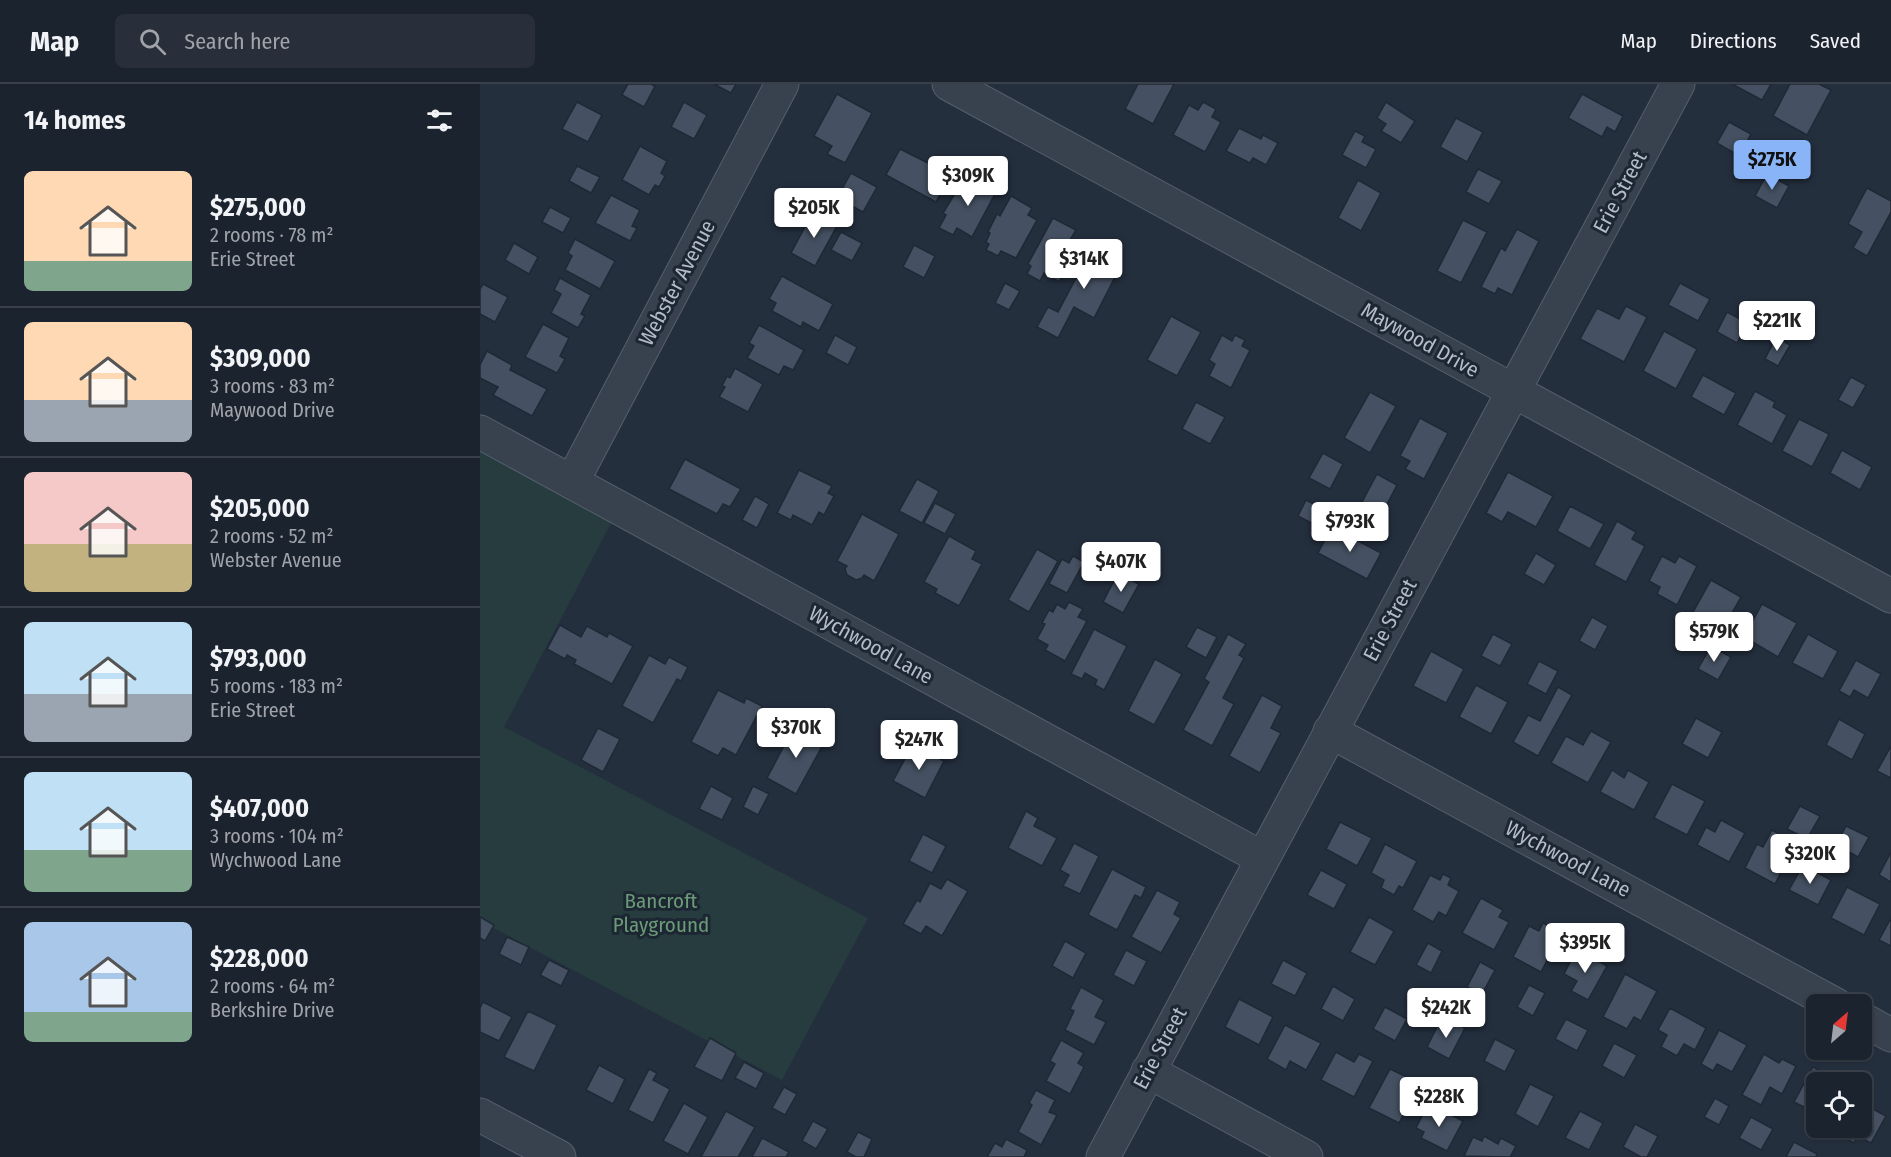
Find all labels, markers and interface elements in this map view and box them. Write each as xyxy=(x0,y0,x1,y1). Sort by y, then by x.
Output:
search box xyxy=(115,14,535,68)
text: Map xyxy=(30,25,79,58)
icon: search xyxy=(136,25,169,58)
text: Search here xyxy=(184,28,290,55)
text: Map xyxy=(1620,28,1657,54)
text: Directions xyxy=(1690,28,1777,54)
text: Saved xyxy=(1810,28,1861,54)
icon: filters xyxy=(423,104,456,137)
text: 14 homes xyxy=(24,105,126,136)
pin: $275K xyxy=(1730,140,1814,191)
street label: Erie Street xyxy=(1588,146,1652,237)
text: $275K xyxy=(1748,147,1796,171)
pin: $309K xyxy=(926,156,1010,207)
text: $309K xyxy=(942,163,994,187)
pin: $205K xyxy=(772,188,856,239)
text: $275,000 xyxy=(210,192,306,223)
icon: home xyxy=(72,195,144,267)
text: $205K xyxy=(788,195,840,219)
street label: Webster Avenue xyxy=(633,216,721,350)
text: 2 rooms · 78 m² xyxy=(210,223,333,247)
pin: $314K xyxy=(1042,239,1126,290)
text: $314K xyxy=(1059,246,1109,270)
text: Erie Street xyxy=(210,247,295,271)
street label: Maywood Drive xyxy=(1357,297,1483,383)
pin: $221K xyxy=(1735,301,1819,352)
text: $221K xyxy=(1753,308,1801,332)
text: $309,000 xyxy=(210,343,311,374)
icon: home xyxy=(72,346,144,418)
text: 3 rooms · 83 m² xyxy=(210,374,335,398)
text: Maywood Drive xyxy=(210,398,335,422)
text: $205,000 xyxy=(210,493,310,524)
icon: home xyxy=(72,496,144,568)
pin: $793K xyxy=(1308,502,1392,553)
text: $793K xyxy=(1325,509,1375,533)
text: 2 rooms · 52 m² xyxy=(210,524,334,548)
pin: $407K xyxy=(1079,542,1163,593)
text: Webster Avenue xyxy=(210,548,342,572)
text: $407K xyxy=(1096,549,1146,573)
street label: Erie Street xyxy=(1358,574,1422,665)
street label: Wychwood Lane xyxy=(804,600,938,690)
pin: $579K xyxy=(1672,612,1756,663)
text: $579K xyxy=(1689,619,1739,643)
text: $793,000 xyxy=(210,643,307,674)
icon: home xyxy=(72,646,144,718)
text: 5 rooms · 183 m² xyxy=(210,674,343,698)
text: Erie Street xyxy=(210,698,295,722)
pin: $370K xyxy=(754,708,838,759)
text: $370K xyxy=(771,715,821,739)
pin: $247K xyxy=(877,720,961,771)
text: $247K xyxy=(895,727,943,751)
text: $407,000 xyxy=(210,793,309,824)
icon: home xyxy=(72,796,144,868)
street label: Wychwood Lane xyxy=(1501,815,1635,903)
text: 3 rooms · 104 m² xyxy=(210,824,344,848)
pin: $320K xyxy=(1768,834,1852,885)
text: $320K xyxy=(1784,841,1836,865)
text: Wychwood Lane xyxy=(210,848,341,872)
park label: Bancroft Playground xyxy=(613,888,709,938)
pin: $395K xyxy=(1543,923,1627,974)
text: $395K xyxy=(1559,930,1611,954)
text: $228,000 xyxy=(210,943,309,974)
icon: home xyxy=(72,946,144,1018)
text: 2 rooms · 64 m² xyxy=(210,974,335,998)
pin: $242K xyxy=(1404,988,1488,1039)
north arrow xyxy=(1806,994,1872,1060)
map controls xyxy=(1806,994,1872,1138)
text: $242K xyxy=(1421,995,1471,1019)
text: Berkshire Drive xyxy=(210,998,334,1022)
street label: Erie Street xyxy=(1128,1002,1192,1093)
button: locate xyxy=(1806,1072,1872,1138)
pin: $228K xyxy=(1397,1077,1481,1128)
text: $228K xyxy=(1414,1084,1464,1108)

